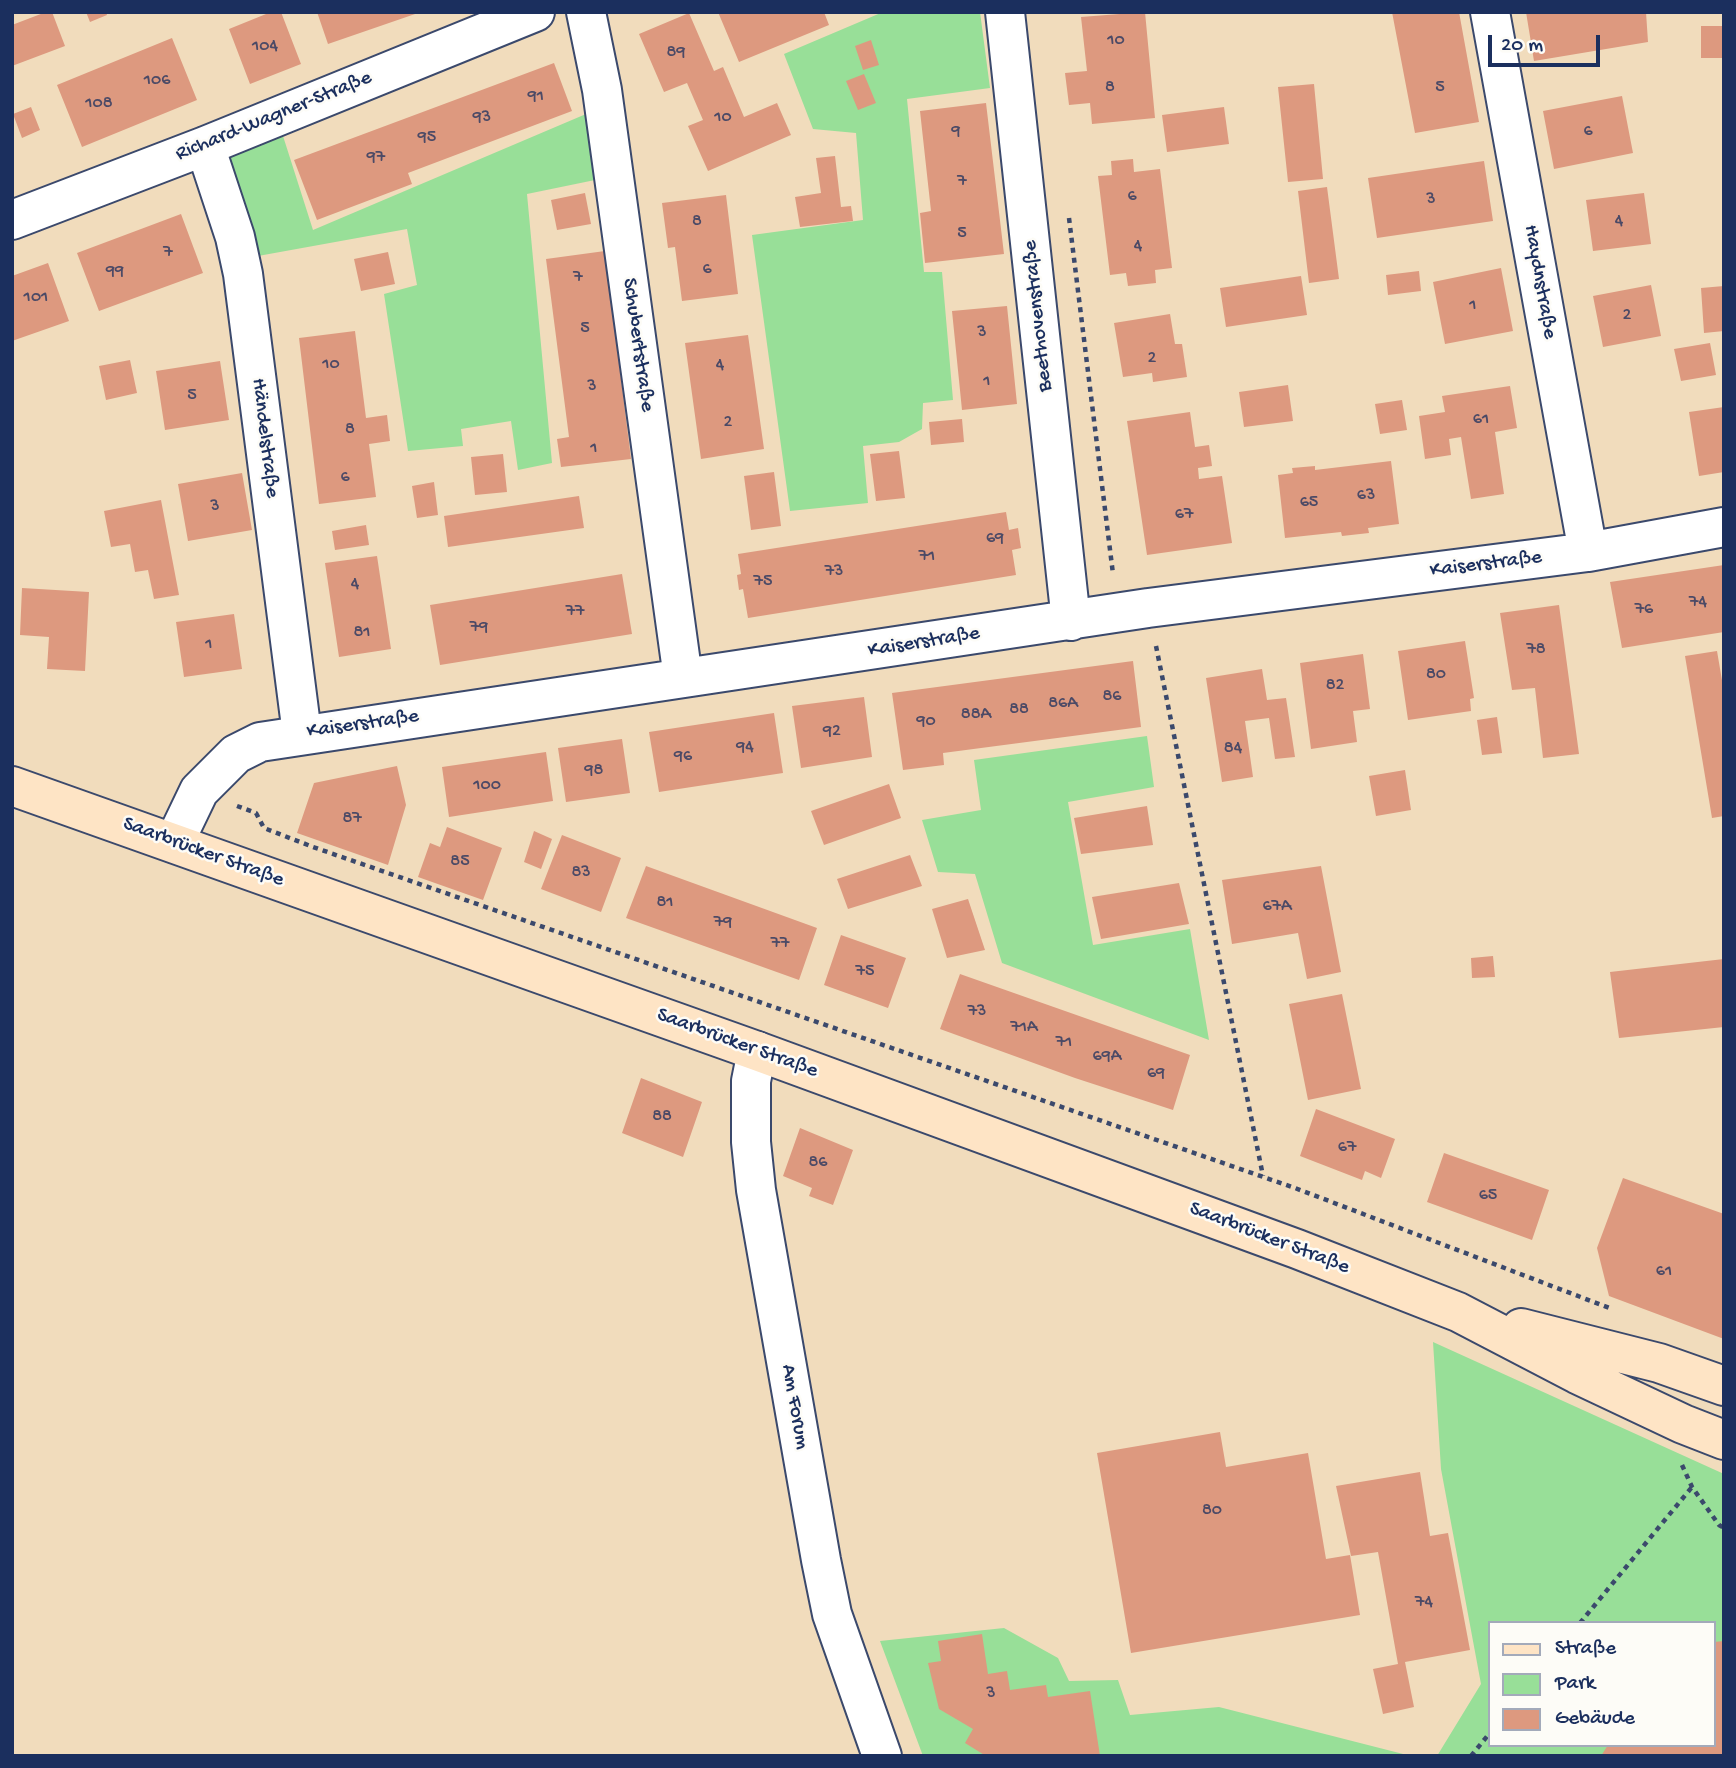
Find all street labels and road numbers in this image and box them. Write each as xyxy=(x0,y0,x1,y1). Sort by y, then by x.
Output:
street label: Richard-Wagner-Straße xyxy=(172,66,376,168)
street label: Haydnstraße xyxy=(1517,223,1561,341)
street label: Beethovenstraße xyxy=(1019,239,1059,393)
street label: Schubertstraße xyxy=(615,276,659,414)
street label: Händelstraße xyxy=(244,377,284,499)
street label: Kaiserstraße xyxy=(1428,546,1544,584)
street label: Kaiserstraße xyxy=(866,622,982,664)
street label: Kaiserstraße xyxy=(305,705,421,745)
street label: Saarbrücker Straße xyxy=(119,812,287,894)
street label: Saarbrücker Straße xyxy=(653,1003,821,1085)
street label: Saarbrücker Straße xyxy=(1185,1197,1353,1281)
street label: Am Forum xyxy=(774,1362,814,1452)

